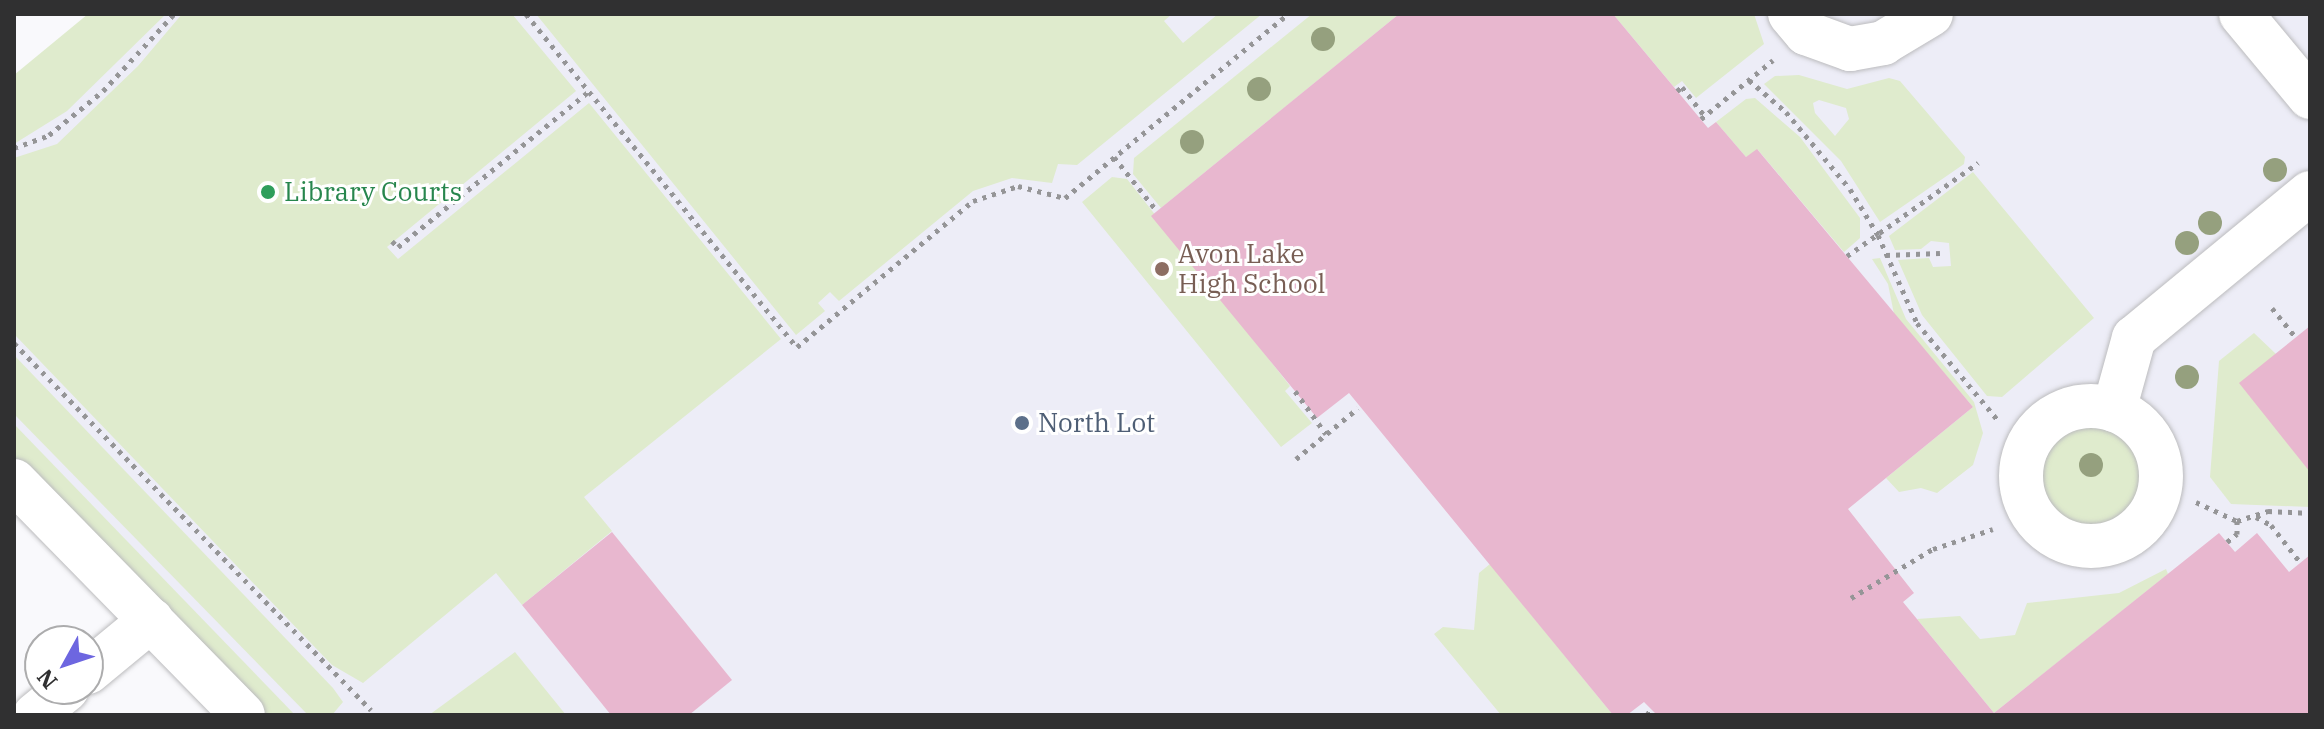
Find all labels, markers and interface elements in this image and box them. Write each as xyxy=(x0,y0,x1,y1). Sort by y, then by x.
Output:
place label: Library Courts xyxy=(284,176,462,208)
marker: Library Courts xyxy=(259,183,277,201)
place label: Avon Lake High School xyxy=(1178,238,1325,300)
marker: Avon Lake High School xyxy=(1153,260,1171,278)
place label: North Lot xyxy=(1038,407,1155,439)
marker: North Lot xyxy=(1013,414,1031,432)
north arrow xyxy=(24,625,104,705)
text: N xyxy=(30,663,63,695)

